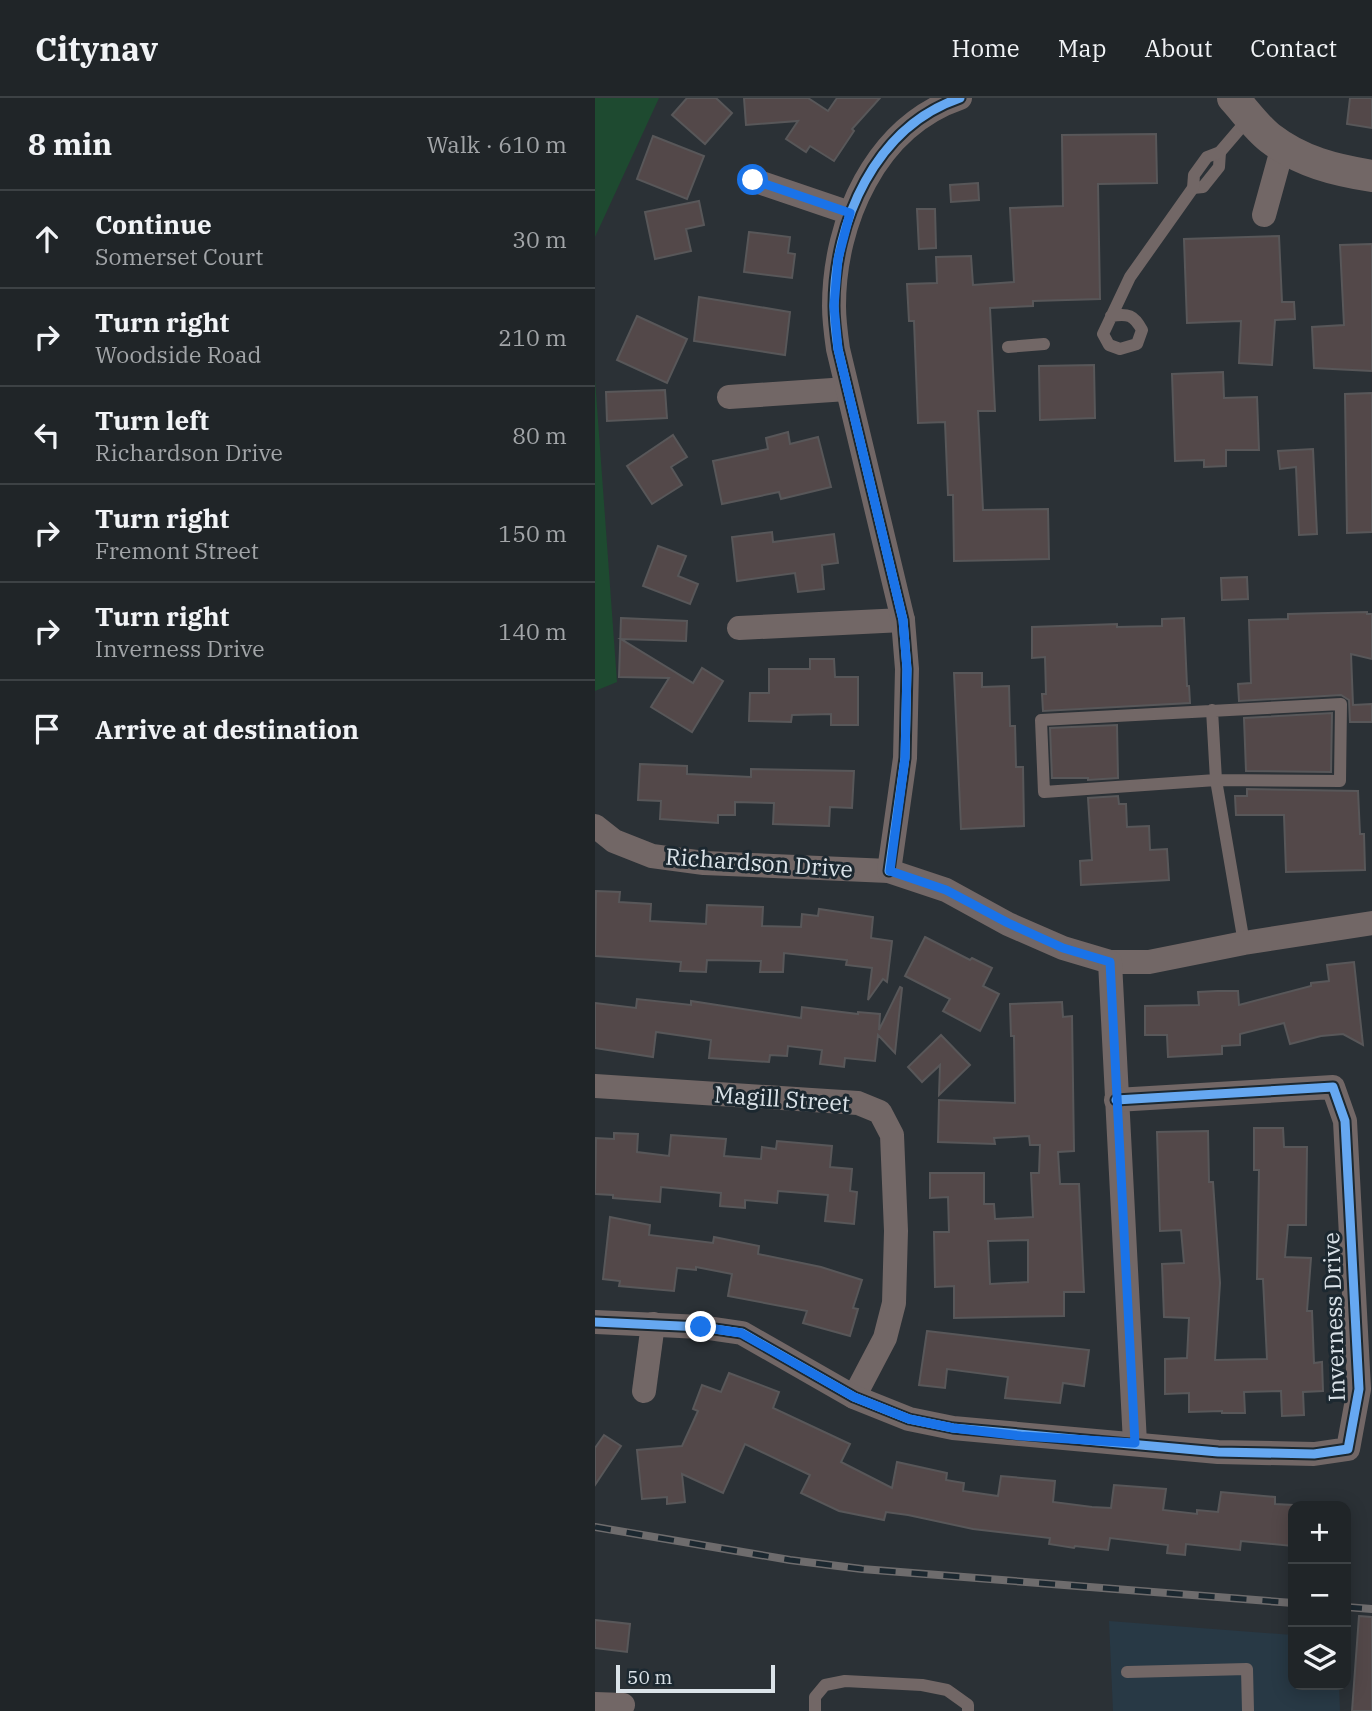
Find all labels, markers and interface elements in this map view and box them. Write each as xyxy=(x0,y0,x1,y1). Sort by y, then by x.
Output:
text: Citynav xyxy=(35,27,158,70)
text: Home xyxy=(952,32,1020,64)
text: Map xyxy=(1058,32,1106,64)
text: About xyxy=(1144,32,1212,64)
text: Contact xyxy=(1250,32,1337,64)
text: 8 min xyxy=(28,124,112,163)
text: Walk · 610 m xyxy=(426,129,567,159)
route start xyxy=(737,164,768,195)
text: Continue xyxy=(95,207,212,241)
icon: ahead xyxy=(28,220,66,258)
text: 30 m xyxy=(512,224,567,254)
text: Somerset Court xyxy=(95,241,263,271)
text: Turn right xyxy=(95,305,229,339)
icon: right xyxy=(28,318,66,356)
text: 210 m xyxy=(498,322,567,352)
text: Woodside Road xyxy=(95,339,262,369)
text: Turn left xyxy=(95,403,209,437)
icon: left xyxy=(28,416,66,454)
text: 80 m xyxy=(512,420,567,450)
text: Richardson Drive xyxy=(95,437,283,467)
text: Turn right xyxy=(95,501,229,535)
icon: right xyxy=(28,514,66,552)
text: 150 m xyxy=(498,518,567,548)
text: Fremont Street xyxy=(95,535,259,565)
text: Turn right xyxy=(95,599,229,633)
icon: right xyxy=(28,612,66,650)
text: 140 m xyxy=(498,616,567,646)
text: Inverness Drive xyxy=(95,633,265,663)
icon: arrive xyxy=(28,710,66,748)
text: Arrive at destination xyxy=(95,712,359,746)
street label: Richardson Drive xyxy=(664,840,854,884)
street label: Magill Street xyxy=(713,1078,851,1118)
street label: Inverness Drive xyxy=(1315,1232,1351,1402)
route end xyxy=(685,1311,716,1342)
map controls xyxy=(1288,1501,1351,1690)
button: + xyxy=(1288,1501,1351,1564)
button: − xyxy=(1288,1564,1351,1627)
button: layers xyxy=(1288,1627,1351,1690)
scale bar xyxy=(616,1662,775,1694)
text: 50 m xyxy=(627,1665,672,1689)

